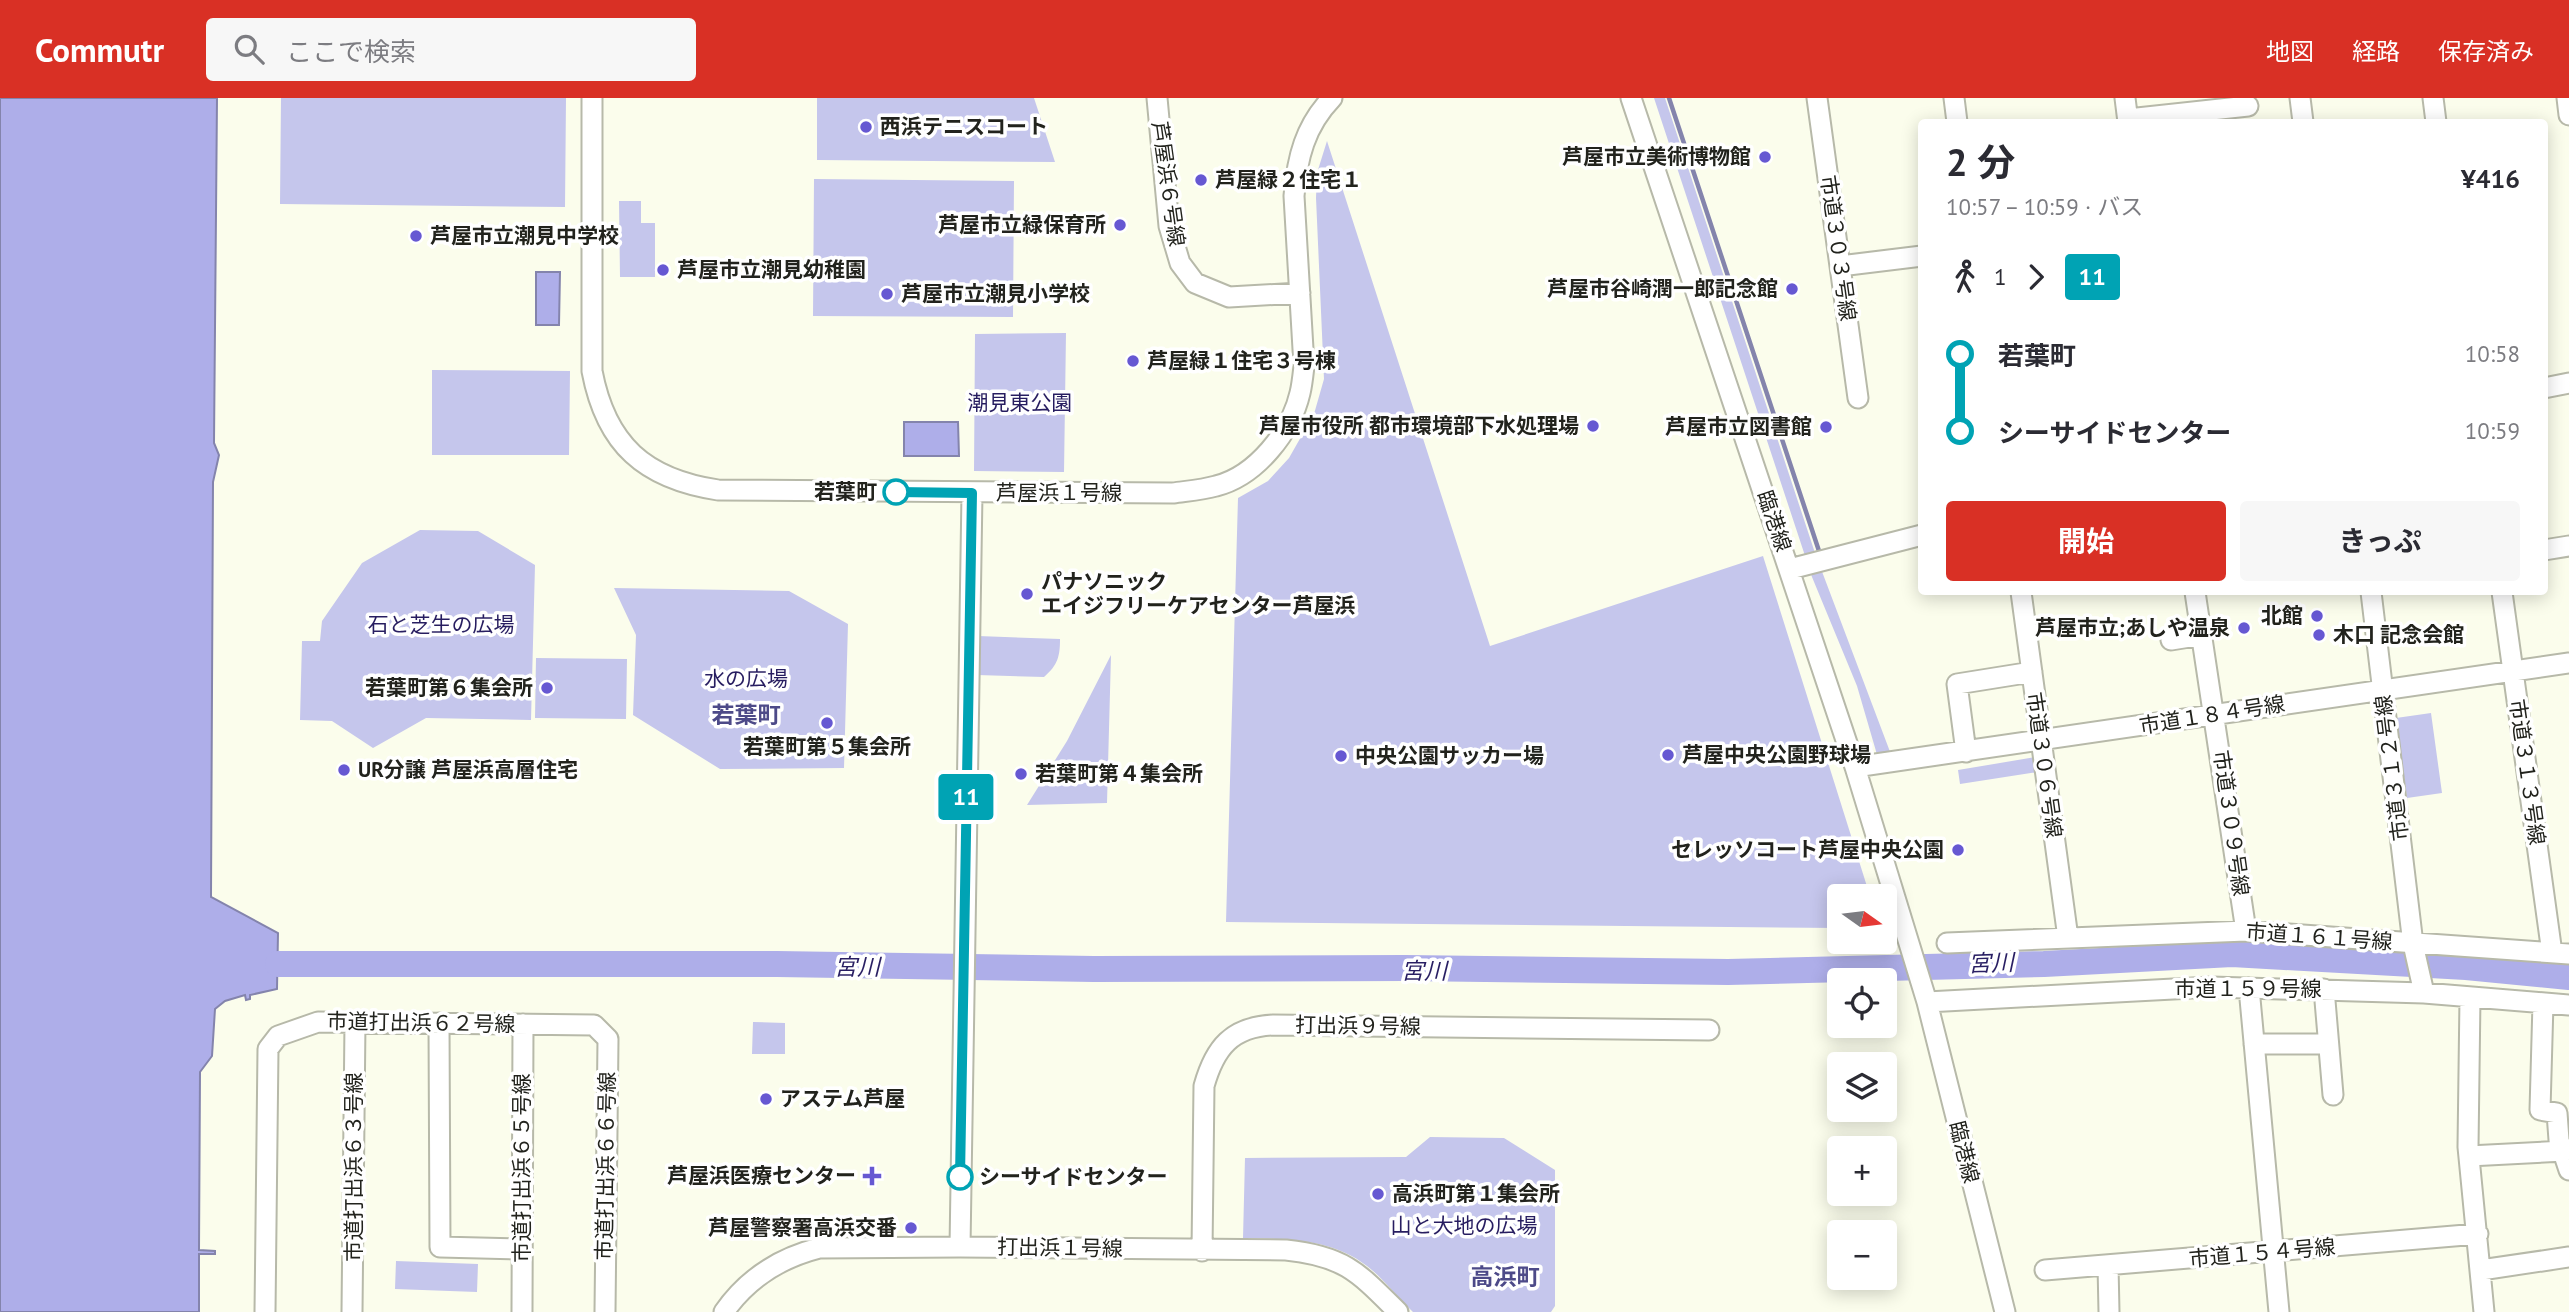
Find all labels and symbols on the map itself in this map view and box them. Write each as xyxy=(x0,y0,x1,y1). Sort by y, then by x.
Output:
place label: 西浜テニスコート xyxy=(880,113,1048,140)
marker: 西浜テニスコート xyxy=(858,119,874,135)
street label: 芦屋浜６号線 xyxy=(1146,120,1191,248)
place label: 芦屋市立美術博物館 xyxy=(1562,143,1751,170)
marker: 芦屋市立美術博物館 xyxy=(1757,149,1773,165)
place label: 芦屋緑２住宅１ xyxy=(1215,166,1362,193)
marker: 芦屋緑２住宅１ xyxy=(1193,172,1209,188)
street label: 市道３０３号線 xyxy=(1815,173,1862,323)
place label: 芦屋市立緑保育所 xyxy=(938,211,1106,238)
marker: 芦屋市立緑保育所 xyxy=(1112,217,1128,233)
place label: 芦屋市立潮見中学校 xyxy=(430,222,619,249)
marker: 芦屋市立潮見中学校 xyxy=(408,228,424,244)
place label: 芦屋市立潮見幼稚園 xyxy=(677,256,866,283)
marker: 芦屋市立潮見幼稚園 xyxy=(655,262,671,278)
place label: 芦屋市谷崎潤一郎記念館 xyxy=(1547,275,1778,302)
place label: 芦屋市立潮見小学校 xyxy=(901,280,1090,307)
marker: 芦屋市谷崎潤一郎記念館 xyxy=(1784,281,1800,297)
marker: 芦屋市立潮見小学校 xyxy=(879,286,895,302)
place label: 芦屋緑１住宅３号棟 xyxy=(1147,347,1336,374)
marker: 芦屋緑１住宅３号棟 xyxy=(1125,353,1141,369)
park label: 潮見東公園 xyxy=(968,389,1073,416)
place label: 芦屋市役所 都市環境部下水処理場 xyxy=(1259,412,1579,439)
place label: 芦屋市立図書館 xyxy=(1665,413,1812,440)
marker: 芦屋市役所 都市環境部下水処理場 xyxy=(1585,418,1601,434)
marker: 芦屋市立図書館 xyxy=(1818,419,1834,435)
place label: 若葉町 xyxy=(814,478,877,505)
marker: 若葉町 xyxy=(883,479,909,505)
street label: 芦屋浜１号線 xyxy=(996,479,1122,506)
street label: 臨港線 xyxy=(1751,487,1797,555)
place label: パナソニック エイジフリーケアセンター芦屋浜 xyxy=(1041,568,1356,619)
marker: パナソニック エイジフリーケアセンター芦屋浜 xyxy=(1019,586,1035,602)
place label: 北館 xyxy=(2261,602,2303,629)
marker: 北館 xyxy=(2309,608,2325,624)
park label: 石と芝生の広場 xyxy=(368,611,515,638)
place label: 芦屋市立;あしや温泉 xyxy=(2035,614,2230,641)
marker: 芦屋市立;あしや温泉 xyxy=(2236,620,2252,636)
place label: 木口 記念会館 xyxy=(2333,621,2464,648)
marker: 木口 記念会館 xyxy=(2311,627,2327,643)
park label: 水の広場 xyxy=(704,665,788,692)
place label: 若葉町第６集会所 xyxy=(365,674,533,701)
marker: 若葉町第６集会所 xyxy=(539,680,555,696)
street label: 市道３０６号線 xyxy=(2021,690,2068,840)
street label: 市道１８４号線 xyxy=(2137,690,2287,739)
street label: 市道３１２号線 xyxy=(2369,693,2414,843)
street label: 市道３１３号線 xyxy=(2504,697,2551,847)
district label: 若葉町 xyxy=(712,700,781,729)
marker: 若葉町第５集会所 xyxy=(819,715,835,731)
place label: 若葉町第５集会所 xyxy=(743,733,911,760)
place label: 芦屋中央公園野球場 xyxy=(1682,741,1871,768)
place label: 中央公園サッカー場 xyxy=(1355,742,1544,769)
marker: 芦屋中央公園野球場 xyxy=(1660,747,1676,763)
marker: 中央公園サッカー場 xyxy=(1333,748,1349,764)
street label: 市道３０９号線 xyxy=(2208,748,2255,898)
place label: UR分譲 芦屋浜高層住宅 xyxy=(358,756,578,783)
place label: 若葉町第４集会所 xyxy=(1035,760,1203,787)
marker: UR分譲 芦屋浜高層住宅 xyxy=(336,762,352,778)
marker: 若葉町第４集会所 xyxy=(1013,766,1029,782)
line badge: 11 xyxy=(934,774,998,820)
place label: セレッソコート芦屋中央公園 xyxy=(1671,836,1944,863)
marker: セレッソコート芦屋中央公園 xyxy=(1950,842,1966,858)
north arrow xyxy=(1827,884,1897,954)
street label: 市道１６１号線 xyxy=(2245,918,2393,955)
water label: 宮川 xyxy=(1967,947,2017,978)
water label: 宮川 xyxy=(834,952,883,981)
water label: 宮川 xyxy=(1401,956,1450,985)
street label: 市道１５９号線 xyxy=(2175,975,2322,1002)
street label: 市道打出浜６２号線 xyxy=(326,1007,516,1038)
street label: 打出浜９号線 xyxy=(1295,1011,1421,1040)
street label: 市道打出浜６６号線 xyxy=(590,1071,621,1261)
street label: 市道打出浜６３号線 xyxy=(340,1073,367,1262)
street label: 市道打出浜６５号線 xyxy=(508,1074,535,1263)
place label: アステム芦屋 xyxy=(780,1085,905,1112)
marker: アステム芦屋 xyxy=(758,1091,774,1107)
street label: 臨港線 xyxy=(1944,1118,1985,1186)
place label: 芦屋浜医療センター xyxy=(667,1162,856,1189)
place label: シーサイドセンター xyxy=(979,1163,1168,1190)
marker: シーサイドセンター xyxy=(947,1164,973,1190)
marker: 芦屋浜医療センター xyxy=(862,1166,882,1186)
place label: 高浜町第１集会所 xyxy=(1392,1180,1560,1207)
marker: 高浜町第１集会所 xyxy=(1370,1186,1386,1202)
park label: 山と大地の広場 xyxy=(1391,1212,1538,1239)
place label: 芦屋警察署高浜交番 xyxy=(708,1214,897,1241)
marker: 芦屋警察署高浜交番 xyxy=(903,1220,919,1236)
street label: 打出浜１号線 xyxy=(997,1233,1123,1262)
street label: 市道１５４号線 xyxy=(2188,1233,2336,1272)
district label: 高浜町 xyxy=(1471,1262,1540,1291)

